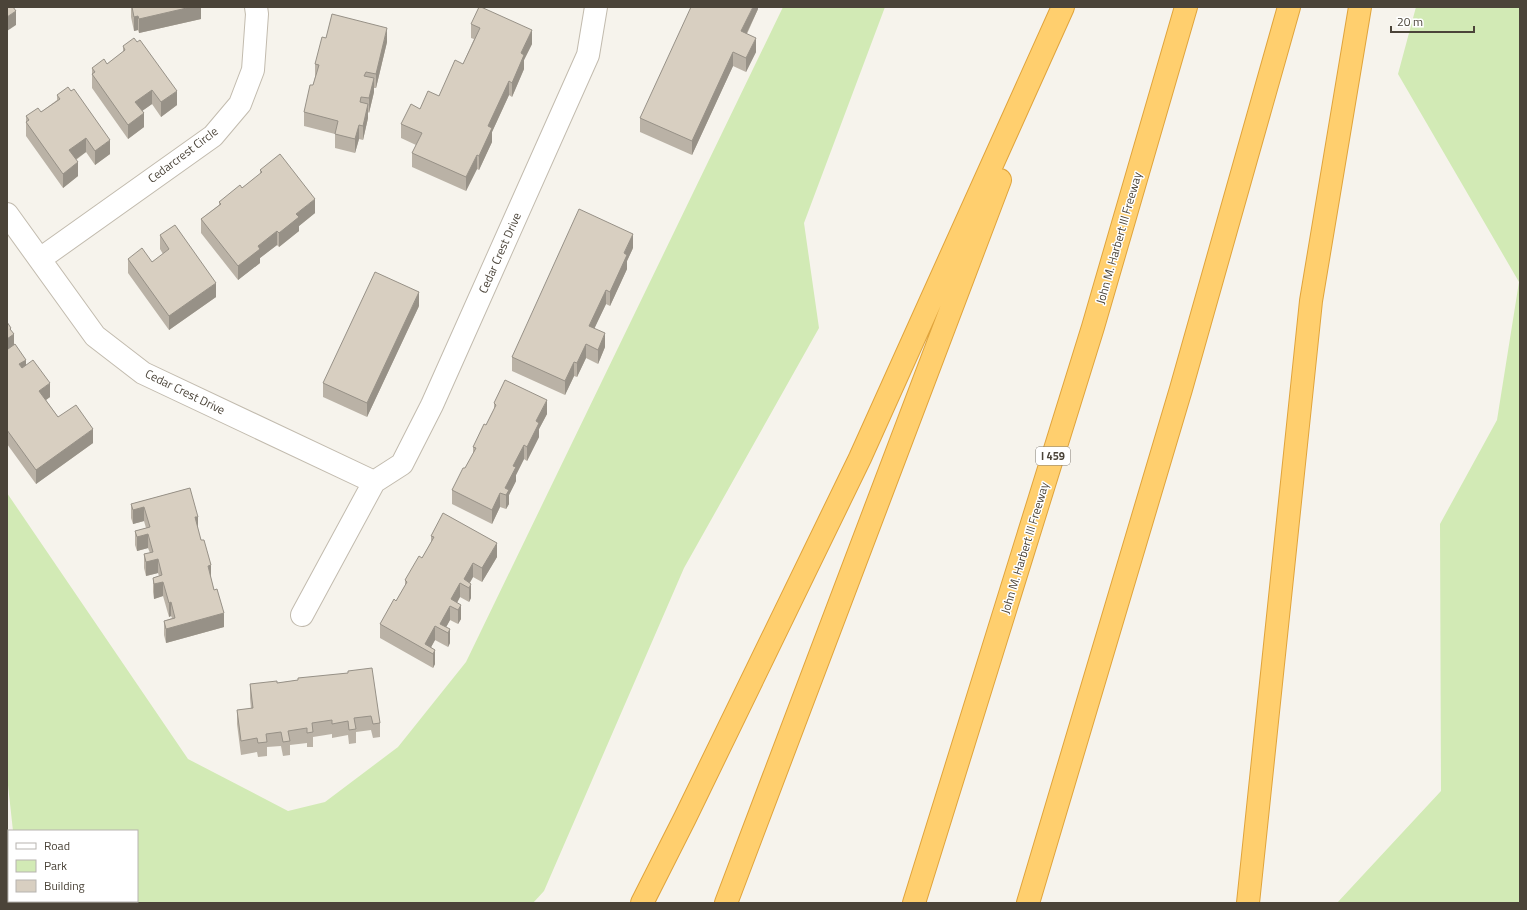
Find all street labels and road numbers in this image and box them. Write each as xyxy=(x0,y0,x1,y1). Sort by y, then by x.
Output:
street label: Cedarcrest Circle xyxy=(143,122,222,187)
street label: John M. Harbert III Freeway xyxy=(1091,169,1147,306)
street label: Cedar Crest Drive xyxy=(473,209,526,296)
street label: Cedar Crest Drive xyxy=(142,364,228,419)
road number: I 459 xyxy=(1036,447,1070,465)
street label: John M. Harbert III Freeway xyxy=(995,480,1054,616)

